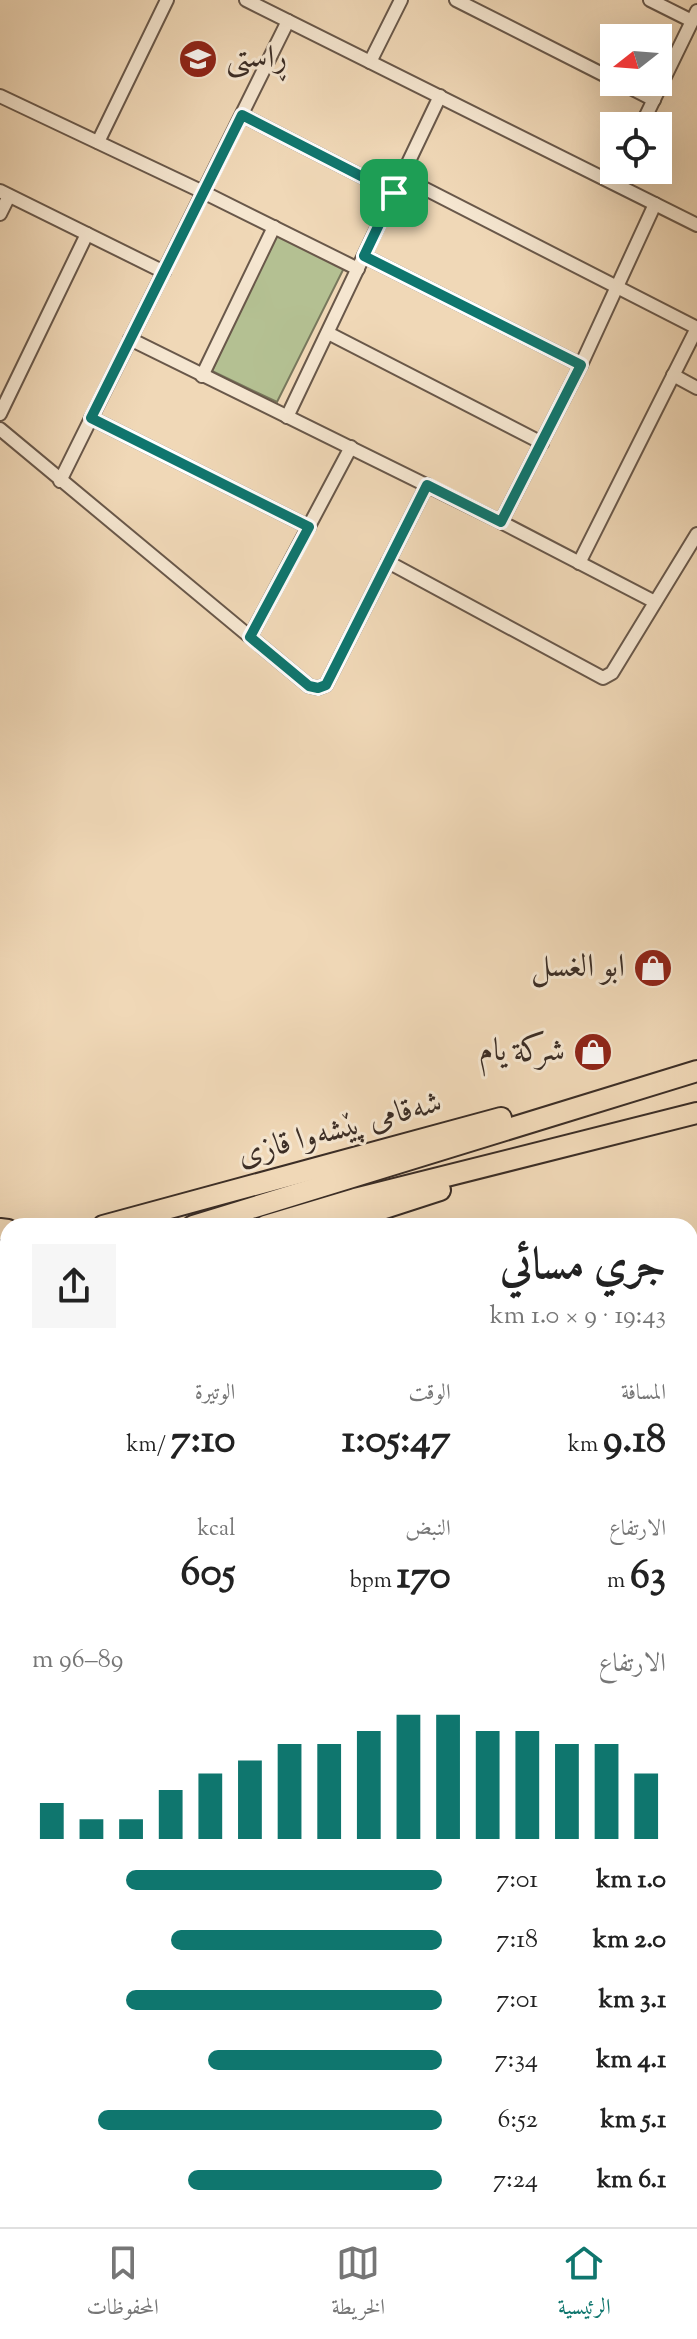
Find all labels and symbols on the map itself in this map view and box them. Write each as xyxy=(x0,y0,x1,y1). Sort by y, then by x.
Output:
north arrow xyxy=(600,24,672,96)
place label: ڕاستی xyxy=(226,36,287,82)
school or university icon: ڕاستی xyxy=(177,38,219,80)
pin xyxy=(360,159,428,227)
place label: ابو الغسل xyxy=(531,945,625,991)
shop icon: ابو الغسل xyxy=(632,947,674,989)
place label: شرکة یام xyxy=(479,1029,565,1077)
shop icon: شرکة یام xyxy=(572,1031,614,1073)
street label: شەقامی پێشەوا قازی xyxy=(233,1081,447,1179)

